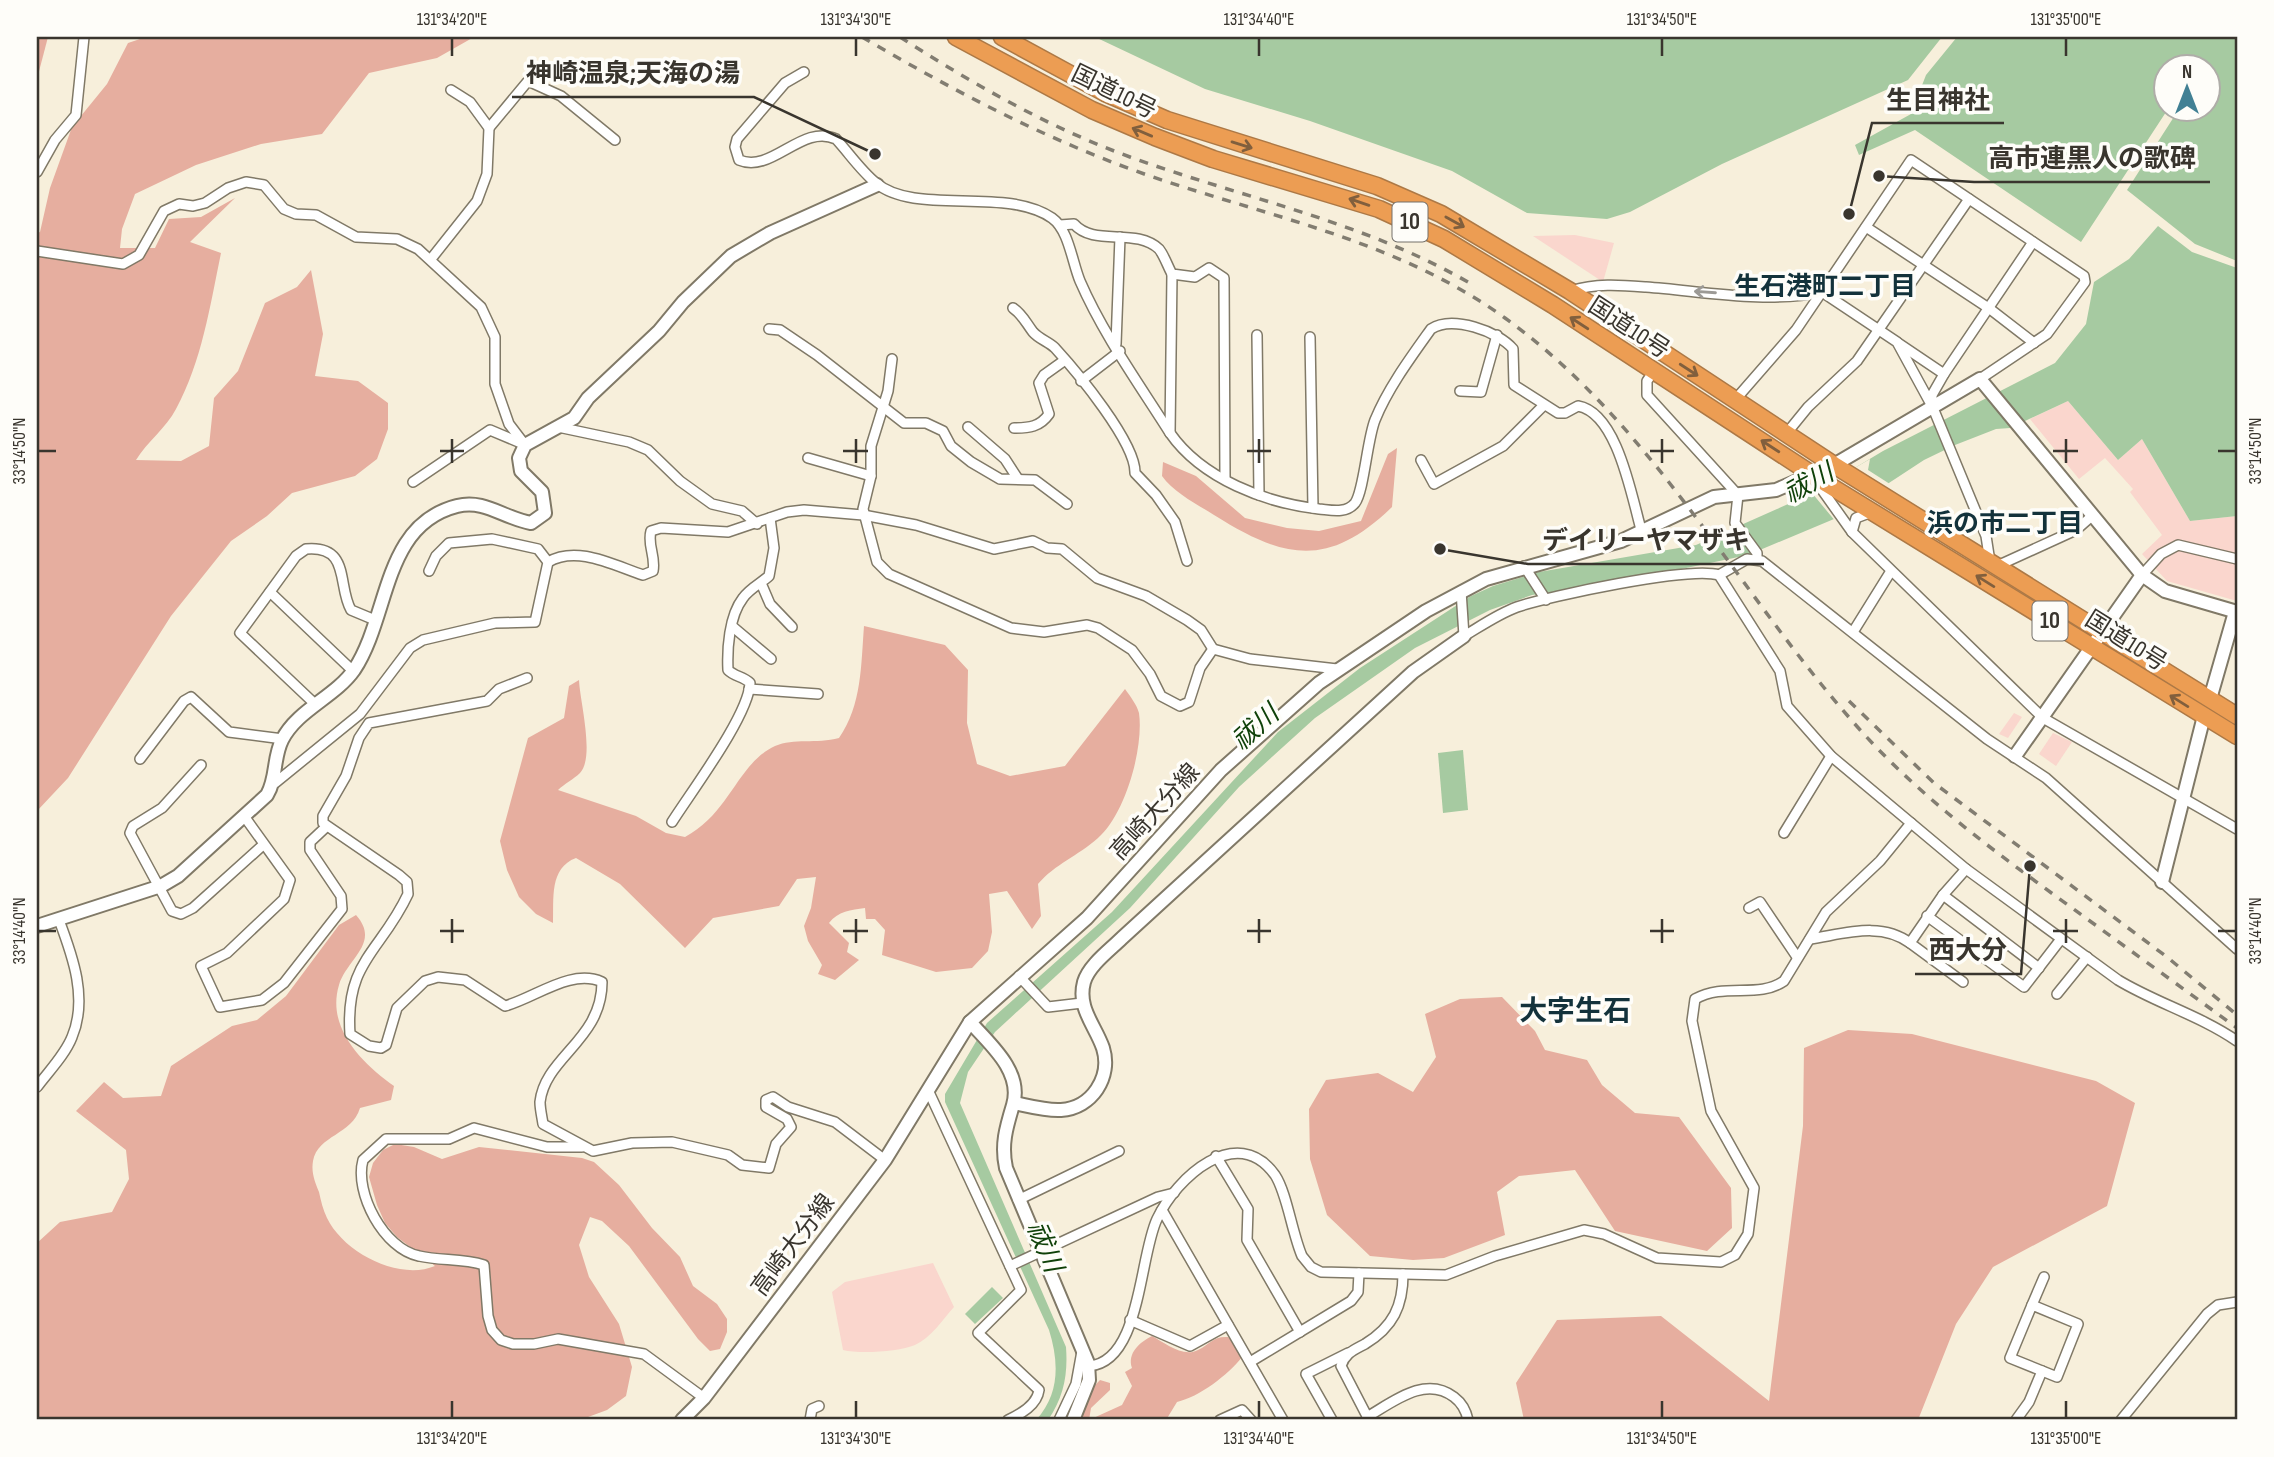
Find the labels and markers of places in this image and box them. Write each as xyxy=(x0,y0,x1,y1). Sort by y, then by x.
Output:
callout: 神崎温泉;天海の湯 xyxy=(512,50,754,97)
callout: 生目神社 xyxy=(1872,76,2004,123)
callout: 高市連黒人の歌碑 xyxy=(1974,135,2210,182)
callout: デイリーヤマザキ xyxy=(1528,517,1764,564)
callout: 西大分 xyxy=(1915,927,2021,974)

